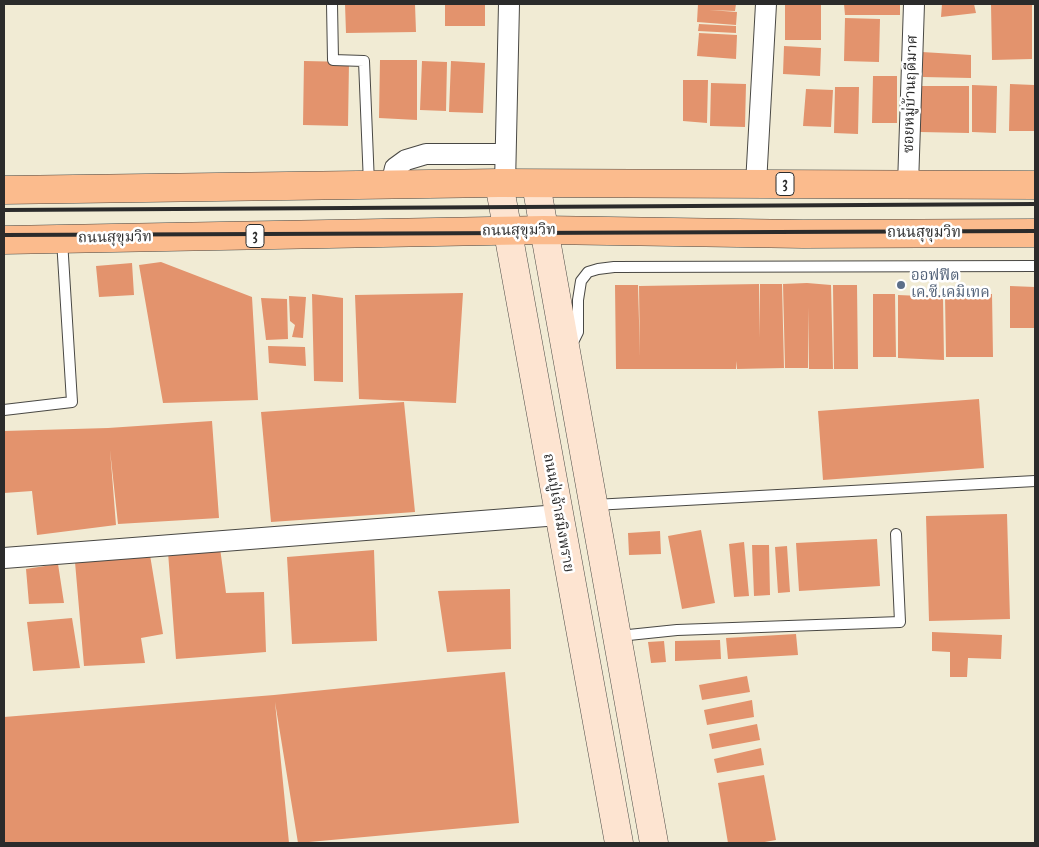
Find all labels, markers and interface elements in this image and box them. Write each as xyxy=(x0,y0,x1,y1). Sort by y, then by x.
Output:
street label: ซอยหมู่บ้านฤดีมาศ xyxy=(900,35,922,153)
road number: 3 xyxy=(776,172,794,195)
street label: ถนนสุขุมวิท xyxy=(482,221,556,241)
street label: ถนนสุขุมวิท xyxy=(887,224,961,242)
road number: 3 xyxy=(246,225,264,248)
street label: ถนนสุขุมวิท xyxy=(78,228,152,248)
place label: ออฟฟิต เค.ซี.เคมิเทค xyxy=(911,267,990,302)
marker: ออฟฟิต เค.ซี.เคมิเทค xyxy=(895,279,907,291)
street label: ถนนปู่เจ้าสมิงพราย xyxy=(539,452,577,574)

